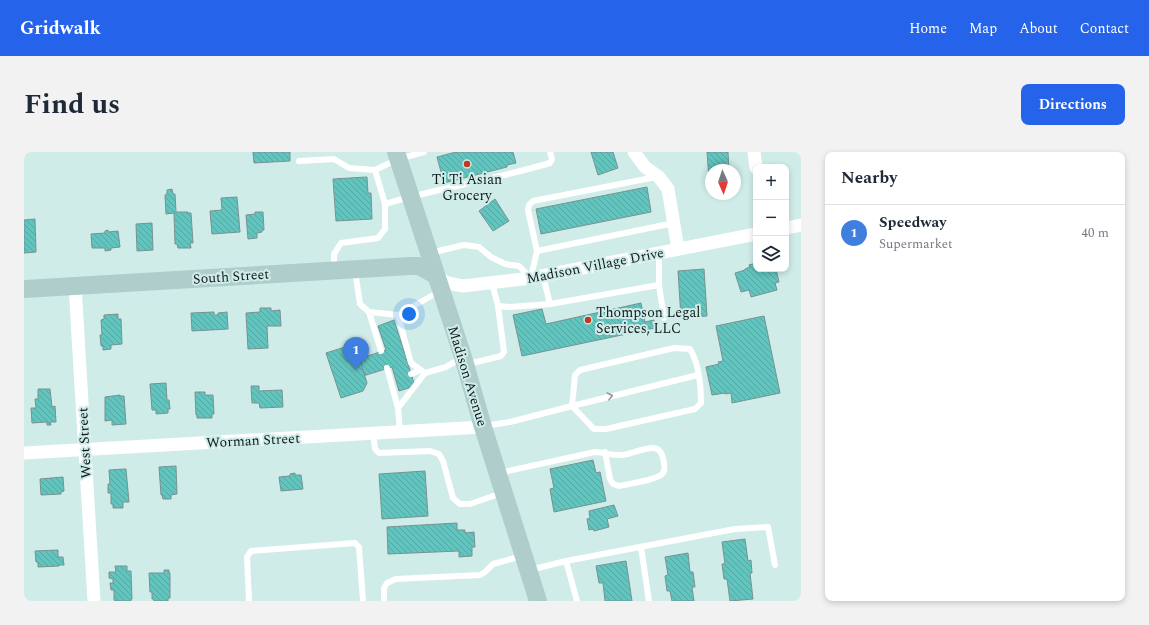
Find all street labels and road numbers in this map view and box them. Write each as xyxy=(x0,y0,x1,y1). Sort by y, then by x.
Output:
street label: Madison Village Drive xyxy=(525,242,666,289)
street label: South Street xyxy=(192,263,270,290)
street label: Madison Avenue xyxy=(442,323,493,429)
street label: West Street xyxy=(72,407,97,479)
street label: Worman Street xyxy=(206,428,300,453)

